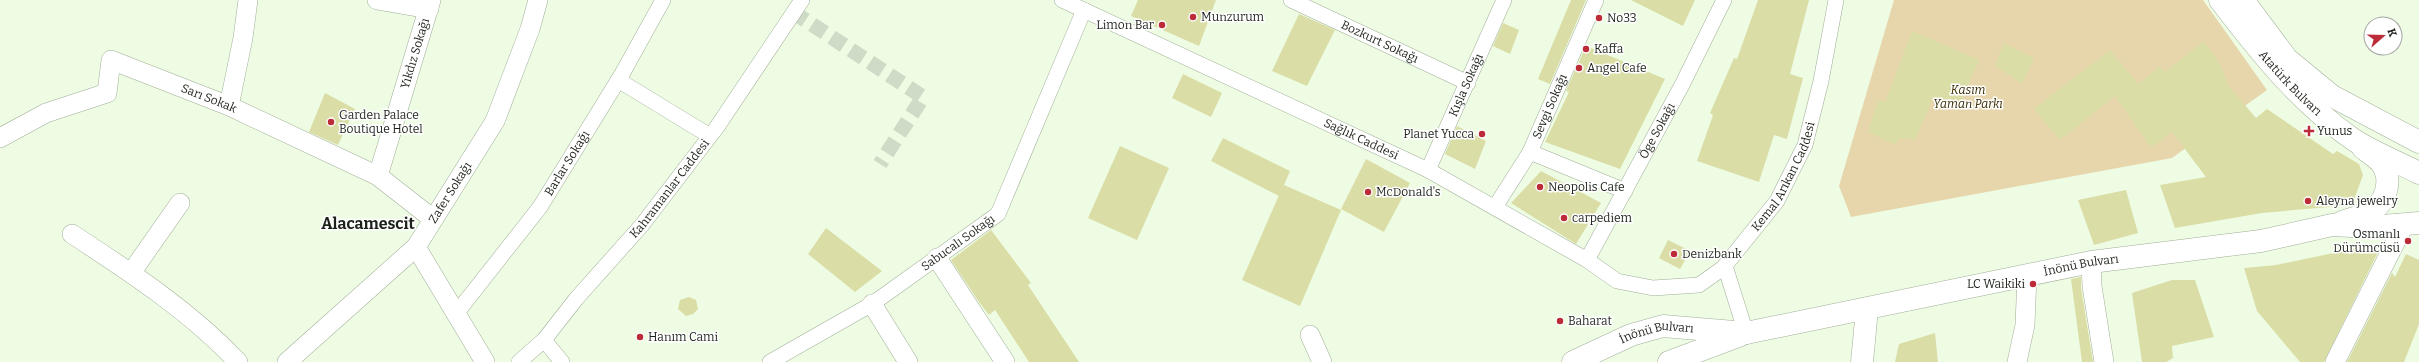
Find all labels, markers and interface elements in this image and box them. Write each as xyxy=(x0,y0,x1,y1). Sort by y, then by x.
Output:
place label: Munzurum xyxy=(1201,10,1265,24)
place label: No33 xyxy=(1607,11,1637,25)
marker: Munzurum xyxy=(1188,12,1198,22)
marker: No33 xyxy=(1594,13,1604,23)
street label: Yıkdız Sokağı xyxy=(398,16,432,90)
north arrow xyxy=(2363,16,2403,56)
place label: Limon Bar xyxy=(1096,18,1155,32)
street label: Bozkurt Sokağı xyxy=(1339,18,1421,66)
marker: Limon Bar xyxy=(1157,20,1167,30)
text: K xyxy=(2384,27,2399,39)
place label: Kaffa xyxy=(1594,42,1624,56)
marker: Kaffa xyxy=(1581,44,1591,54)
street label: Atatürk Bulvarı xyxy=(2256,48,2325,119)
street label: Kışla Sokağı xyxy=(1446,51,1486,119)
place label: Angel Cafe xyxy=(1587,61,1647,75)
marker: Angel Cafe xyxy=(1574,63,1584,73)
street label: Sevgi Sokağı xyxy=(1530,71,1570,141)
street label: Sarı Sokak xyxy=(179,81,239,116)
park label: Kasım Yaman Parkı xyxy=(1933,83,2003,111)
street label: Öge Sokağı xyxy=(1635,100,1678,161)
place label: Garden Palace Boutique Hotel xyxy=(339,108,423,136)
street label: Sağlık Caddesi xyxy=(1322,116,1401,163)
marker: Garden Palace Boutique Hotel xyxy=(326,117,336,127)
street label: Kemal Arıkan Caddesi xyxy=(1749,120,1818,234)
place label: Yunus xyxy=(2317,124,2353,138)
marker: Yunus xyxy=(2304,126,2314,136)
place label: Planet Yucca xyxy=(1403,127,1474,141)
street label: Barlar Sokağı xyxy=(542,128,593,198)
marker: Planet Yucca xyxy=(1477,129,1487,139)
street label: Kahramanlar Caddesi xyxy=(627,136,712,241)
street label: Zafer Sokağı xyxy=(426,159,475,226)
place label: Neopolis Cafe xyxy=(1548,180,1625,194)
marker: Neopolis Cafe xyxy=(1535,182,1545,192)
place label: McDonald's xyxy=(1376,185,1441,199)
marker: McDonald's xyxy=(1363,187,1373,197)
place label: Aleyna jewelry xyxy=(2316,194,2398,208)
marker: Aleyna jewelry xyxy=(2303,196,2313,206)
street label: Sabucalı Sokağı xyxy=(919,211,998,274)
place label: carpediem xyxy=(1572,211,1633,225)
marker: carpediem xyxy=(1559,213,1569,223)
district label: Alacamescit xyxy=(321,214,415,233)
place label: Osmanlı Dürümcüsü xyxy=(2333,227,2401,255)
marker: Osmanlı Dürümcüsü xyxy=(2403,236,2413,246)
place label: Denizbank xyxy=(1682,247,1742,261)
marker: Denizbank xyxy=(1669,249,1679,259)
street label: İnönü Bulvarı xyxy=(2042,252,2120,279)
place label: LC Waikiki xyxy=(1967,277,2025,291)
marker: LC Waikiki xyxy=(2028,279,2038,289)
place label: Baharat xyxy=(1568,314,1613,328)
marker: Baharat xyxy=(1555,316,1565,326)
street label: İnönü Bulvarı xyxy=(1617,319,1695,346)
place label: Hanım Cami xyxy=(648,330,718,344)
marker: Hanım Cami xyxy=(635,332,645,342)

